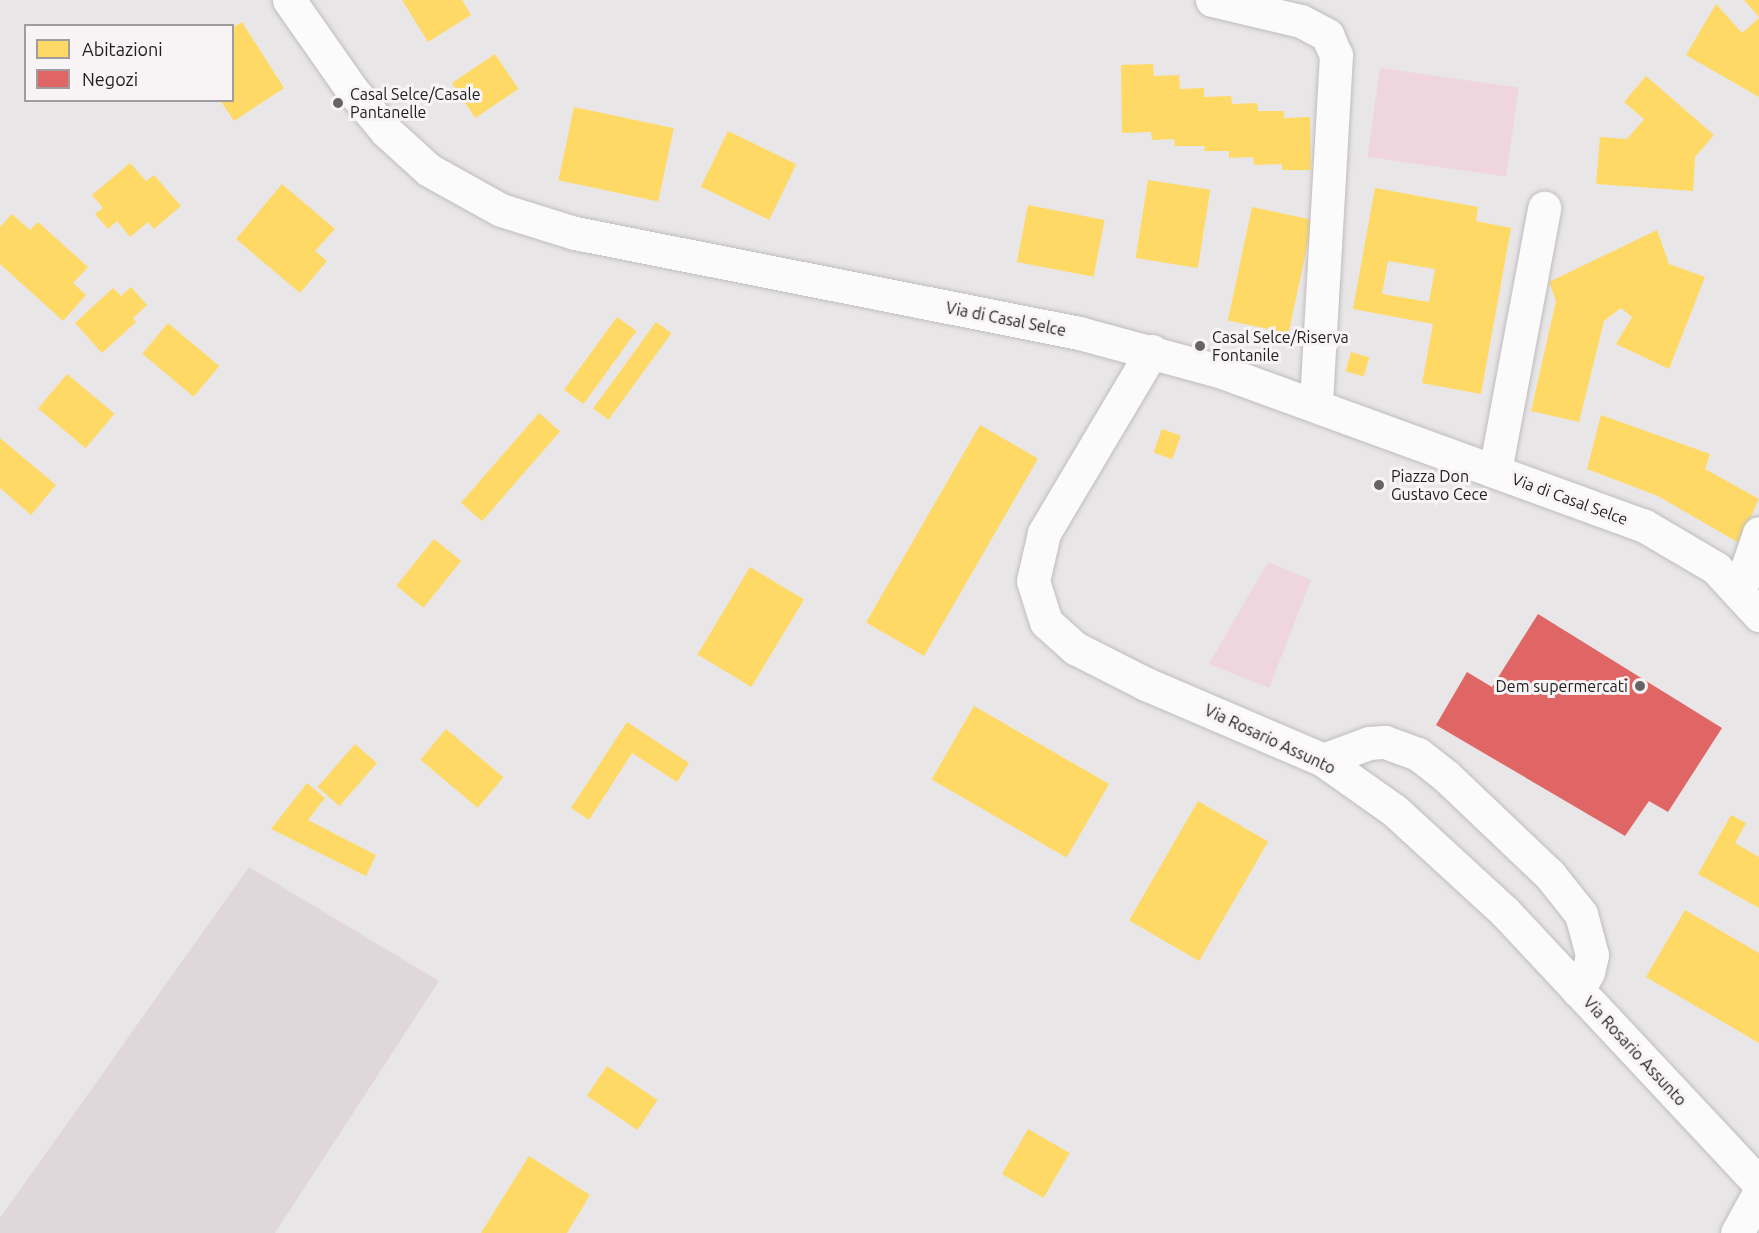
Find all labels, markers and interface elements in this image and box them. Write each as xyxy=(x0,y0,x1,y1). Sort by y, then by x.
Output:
legend xyxy=(24,24,234,102)
text: Abitazioni xyxy=(82,39,163,59)
text: Negozi xyxy=(82,69,138,89)
place label: Casal Selce/Casale Pantanelle xyxy=(350,84,481,122)
marker: Casal Selce/Casale Pantanelle xyxy=(331,96,345,110)
street label: Via di Casal Selce xyxy=(944,298,1068,340)
place label: Casal Selce/Riserva Fontanile xyxy=(1212,327,1349,365)
marker: Casal Selce/Riserva Fontanile xyxy=(1193,339,1207,353)
place label: Piazza Don Gustavo Cece xyxy=(1391,466,1488,504)
street label: Via di Casal Selce xyxy=(1509,469,1631,529)
marker: Piazza Don Gustavo Cece xyxy=(1372,478,1386,492)
place label: Dem supermercati xyxy=(1496,676,1628,696)
marker: Dem supermercati xyxy=(1633,679,1647,693)
street label: Via Rosario Assunto xyxy=(1201,700,1339,778)
street label: Via Rosario Assunto xyxy=(1579,992,1691,1110)

